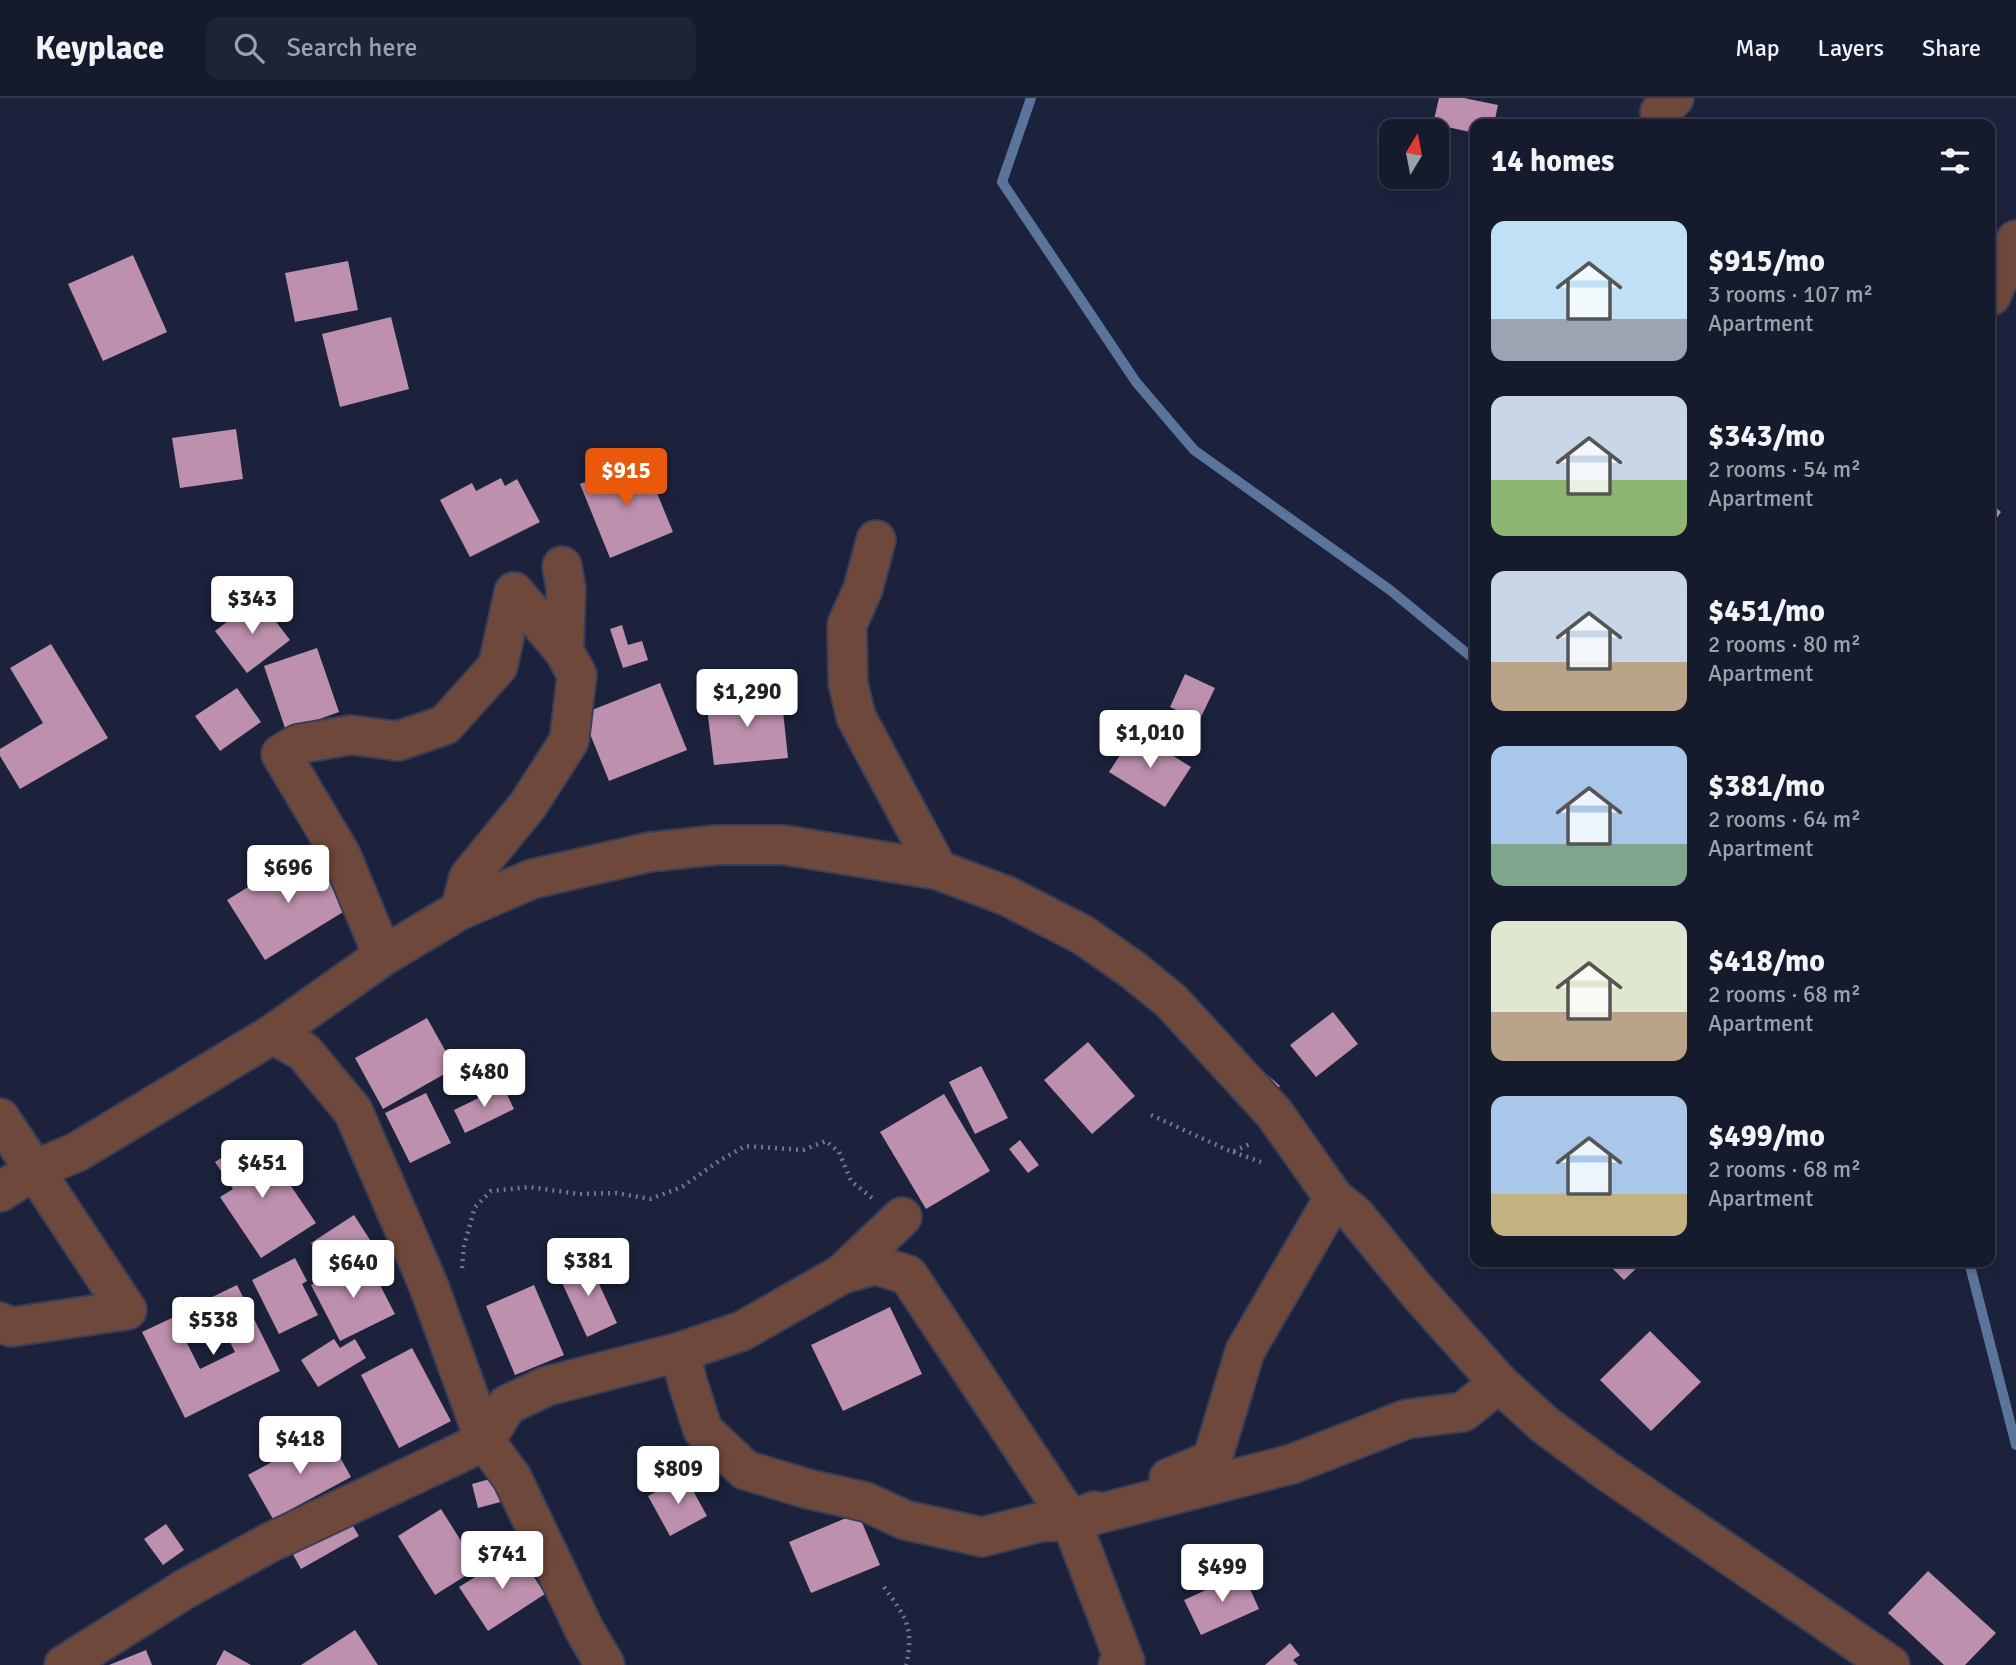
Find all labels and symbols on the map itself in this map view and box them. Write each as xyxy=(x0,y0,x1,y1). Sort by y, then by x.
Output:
north arrow xyxy=(1379,119,1449,189)
pin: $915 xyxy=(585,448,667,508)
pin: $343 xyxy=(211,576,293,636)
pin: $1,290 xyxy=(690,670,804,729)
pin: $1,010 xyxy=(1093,710,1207,770)
pin: $696 xyxy=(247,846,329,905)
pin: $480 xyxy=(443,1049,525,1109)
pin: $451 xyxy=(221,1140,303,1200)
pin: $381 xyxy=(547,1238,629,1298)
pin: $640 xyxy=(312,1240,394,1300)
pin: $538 xyxy=(172,1298,254,1357)
pin: $418 xyxy=(259,1416,341,1476)
pin: $809 xyxy=(637,1446,719,1506)
pin: $741 xyxy=(461,1532,543,1591)
pin: $499 xyxy=(1181,1544,1263,1604)

